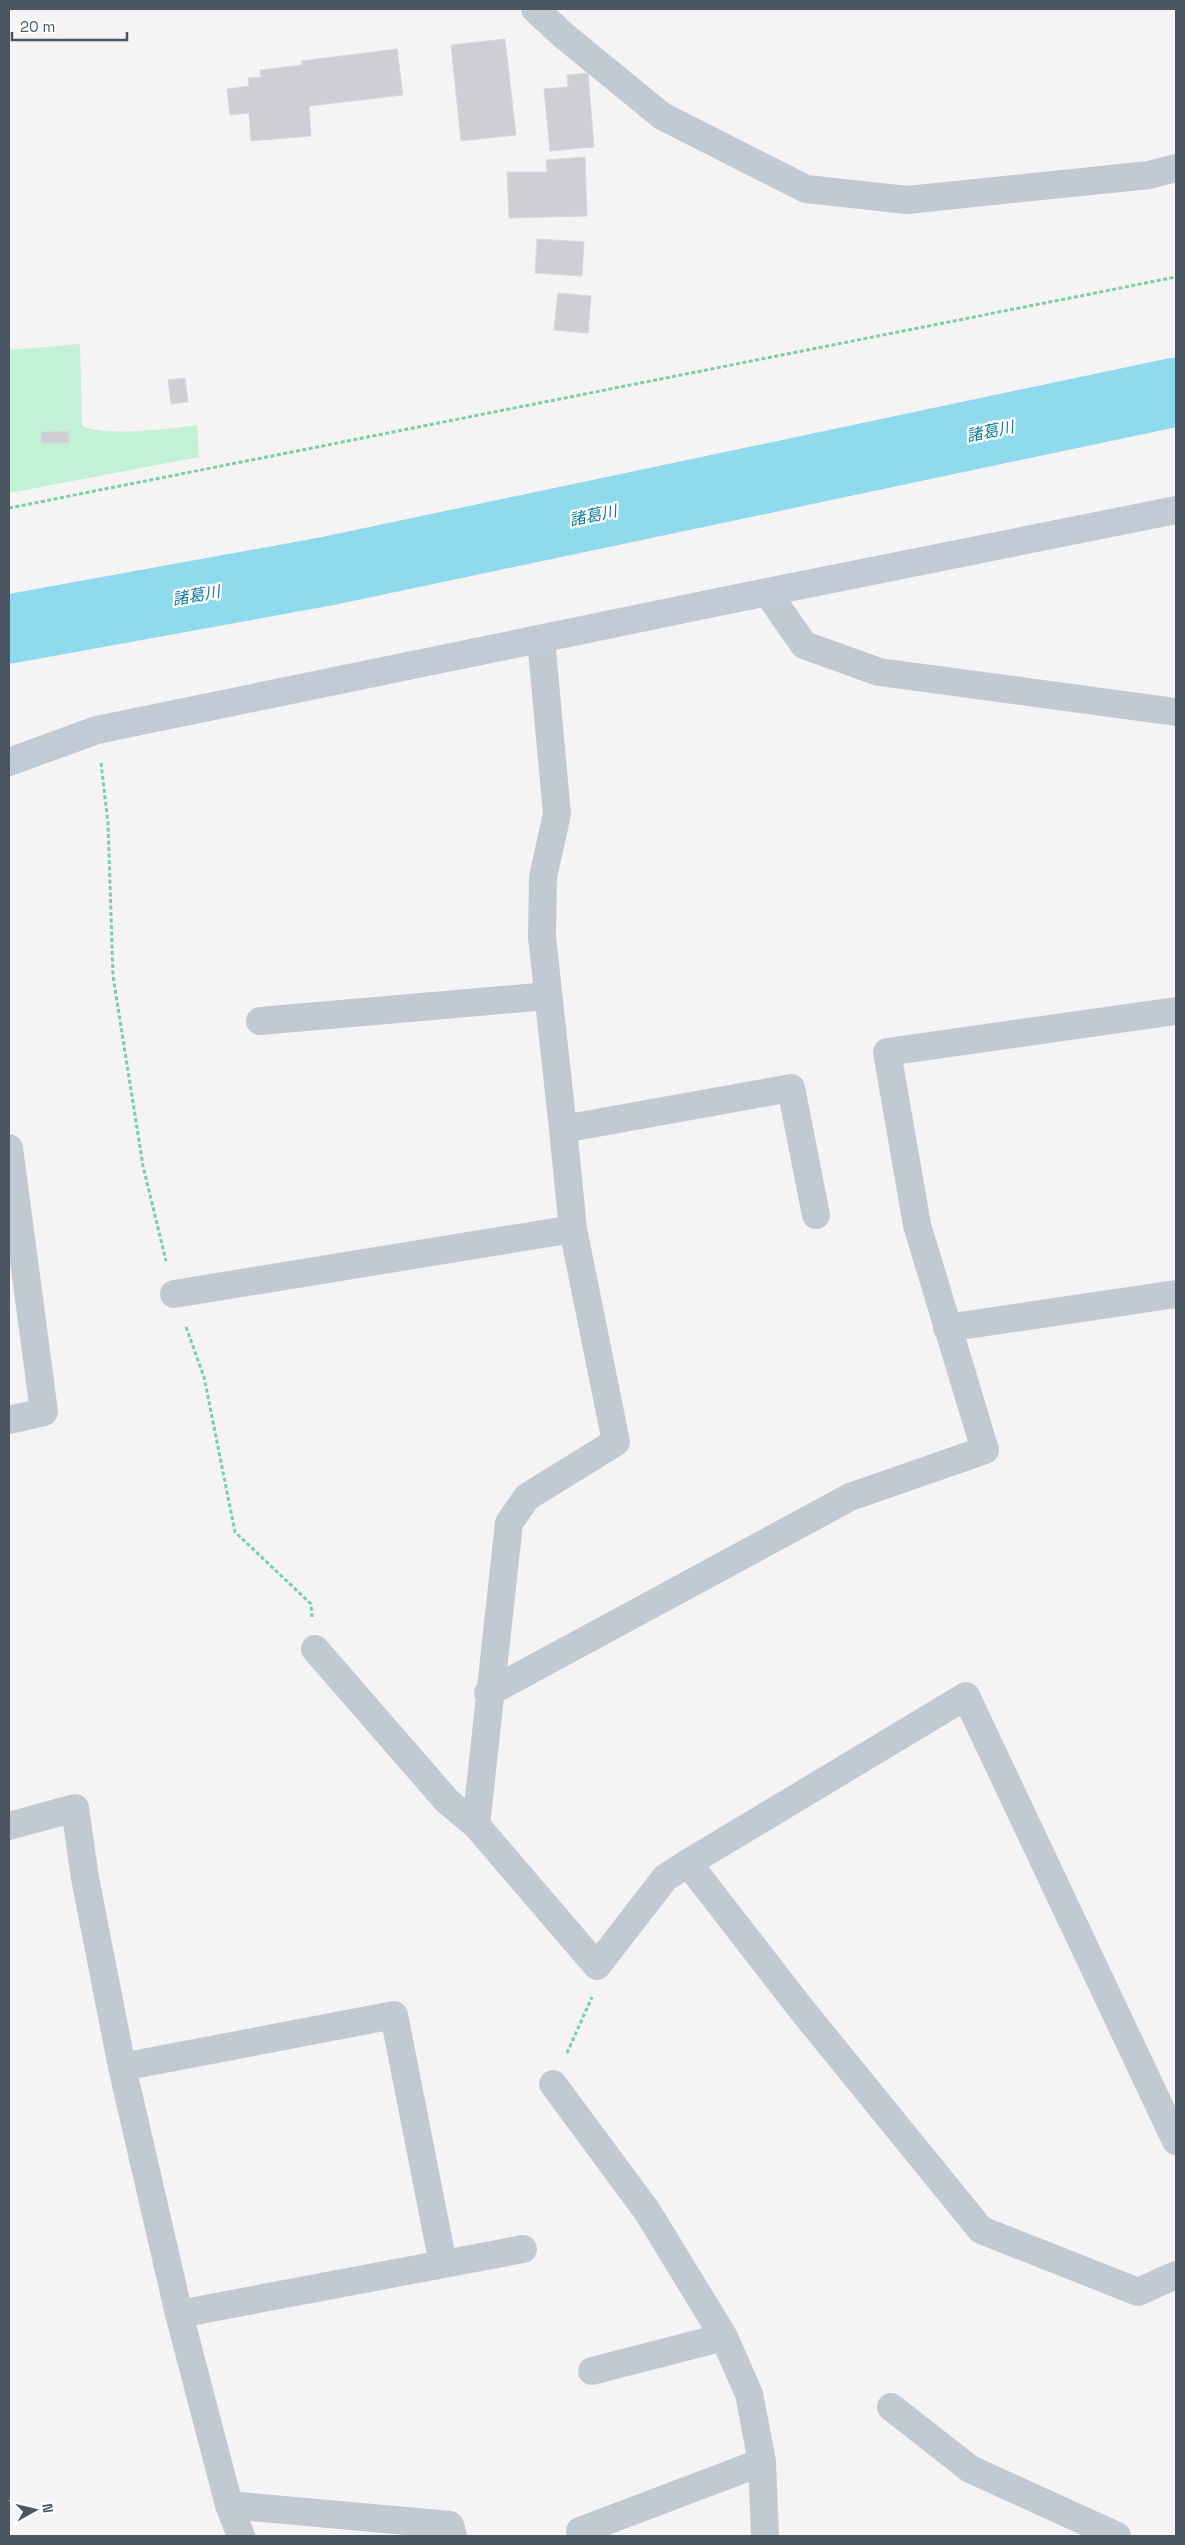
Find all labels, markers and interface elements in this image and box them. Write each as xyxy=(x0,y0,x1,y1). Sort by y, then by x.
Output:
scale bar xyxy=(12,10,128,42)
text: 20 m xyxy=(20,17,55,36)
water label: 諸葛川 xyxy=(964,416,1018,447)
water label: 諸葛川 xyxy=(567,500,621,531)
water label: 諸葛川 xyxy=(171,581,224,610)
north arrow xyxy=(10,2485,60,2535)
text: N xyxy=(38,2502,57,2514)

